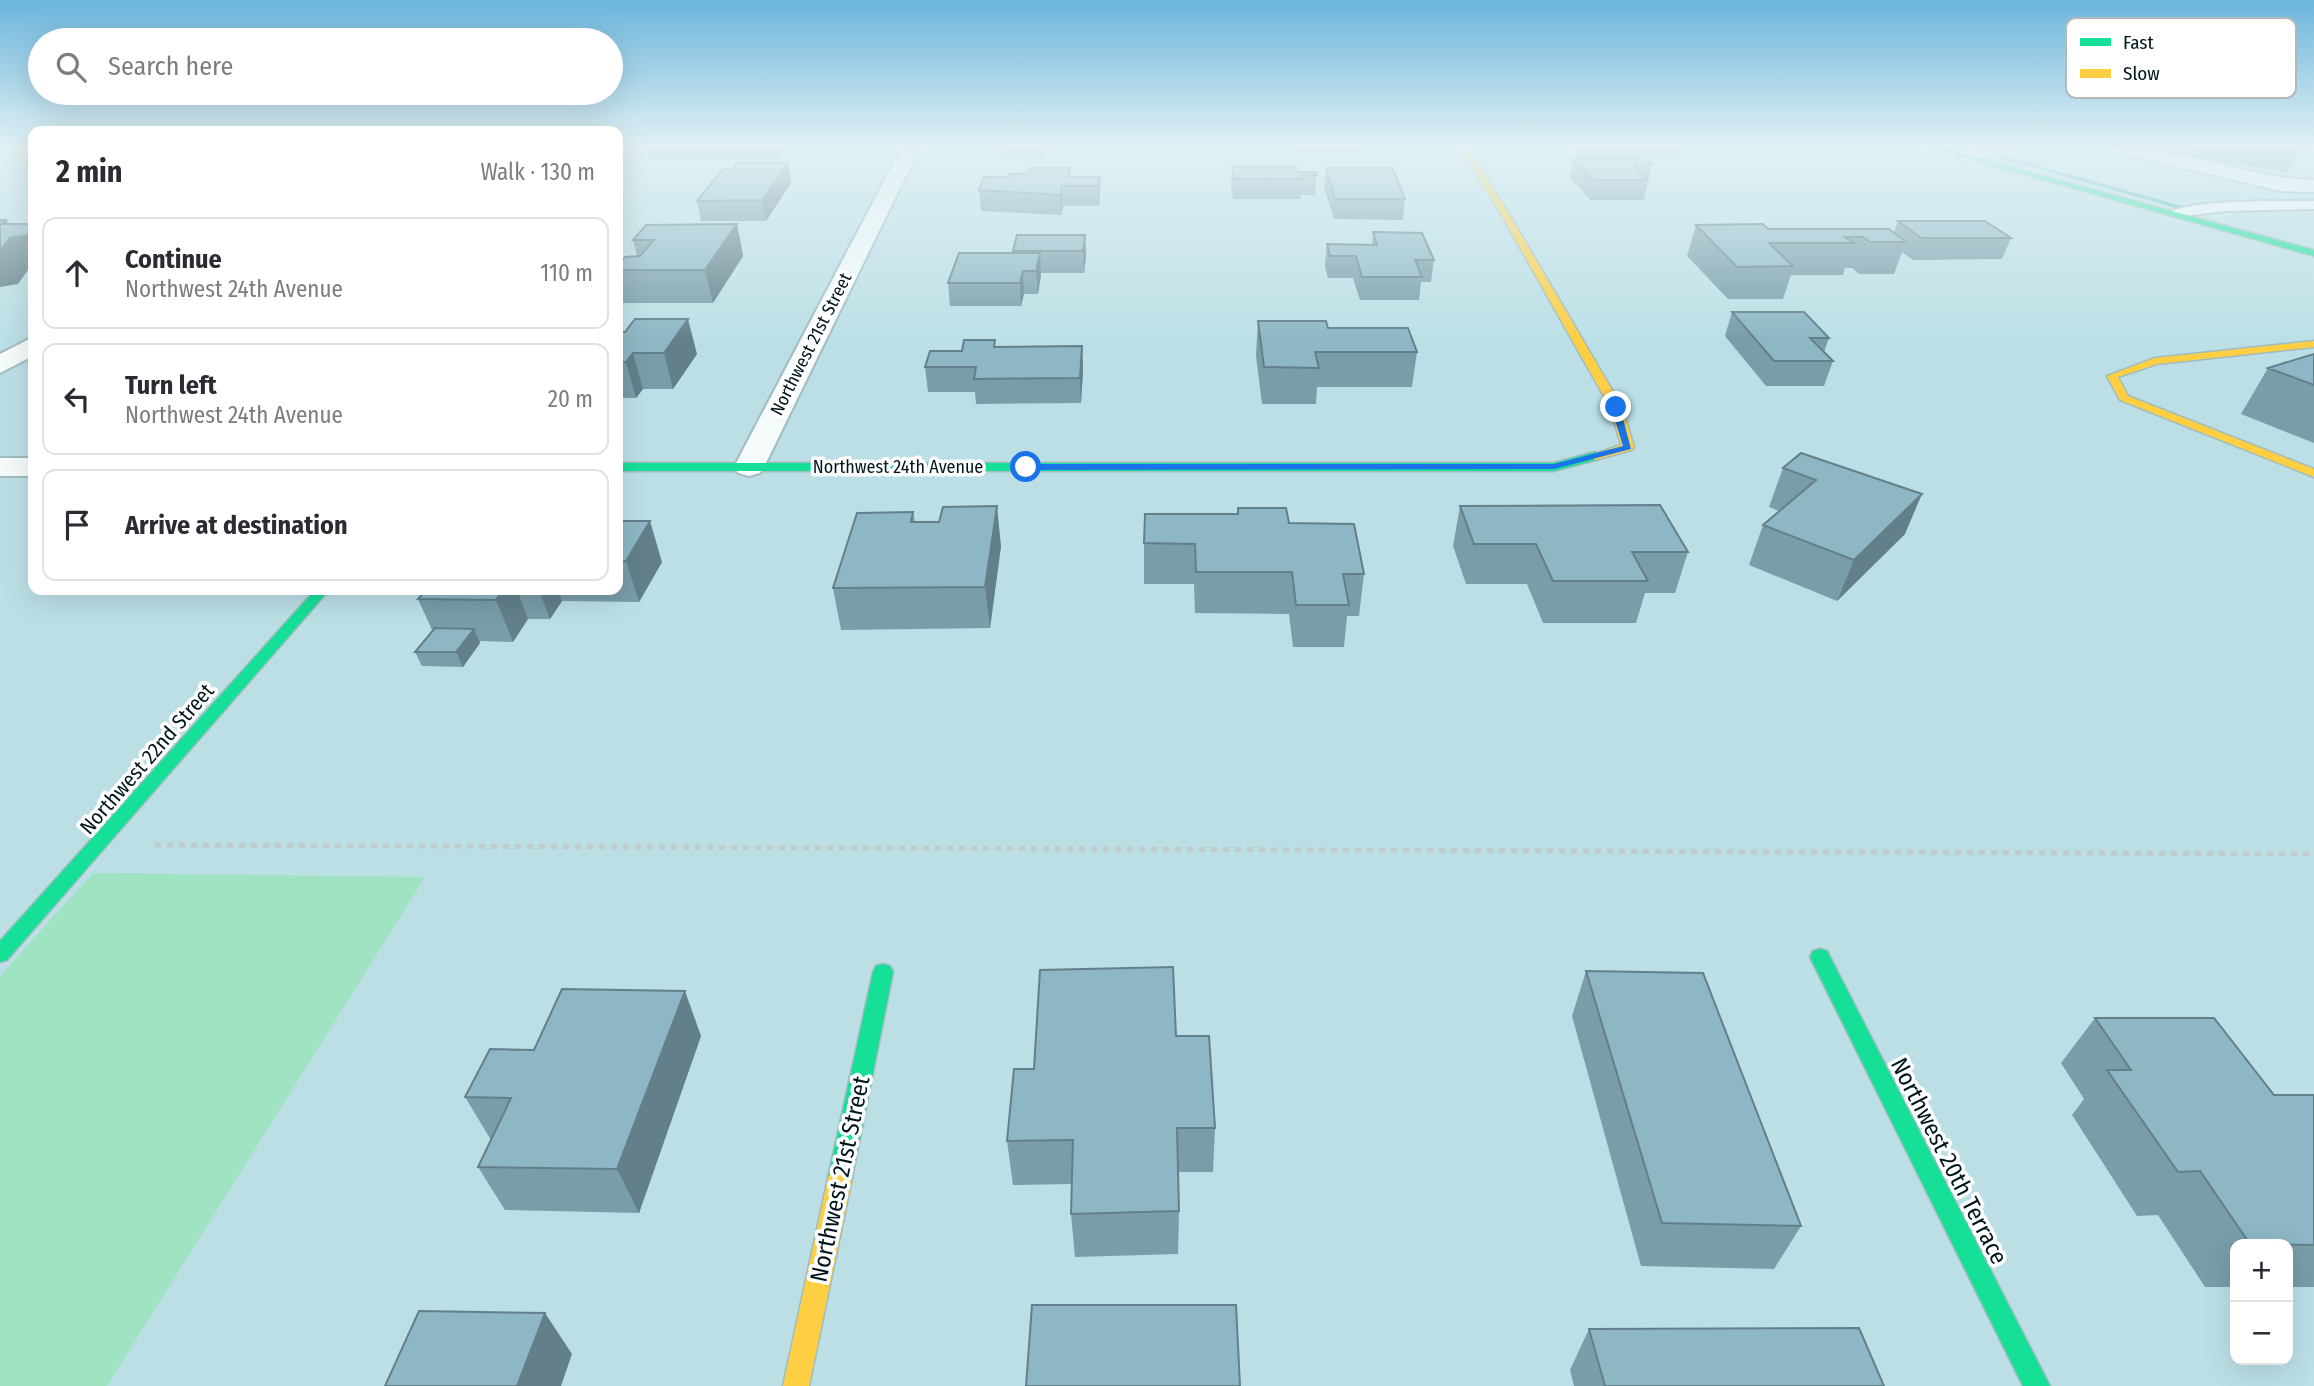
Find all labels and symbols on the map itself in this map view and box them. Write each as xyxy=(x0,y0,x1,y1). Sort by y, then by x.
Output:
legend xyxy=(2066,18,2296,98)
text: Fast xyxy=(2123,31,2154,54)
text: Slow xyxy=(2123,62,2160,85)
street label: Northwest 21st Street xyxy=(766,269,857,419)
route end xyxy=(1600,391,1631,422)
route start xyxy=(1010,451,1041,482)
street label: Northwest 24th Avenue xyxy=(813,456,983,478)
street label: Northwest 22nd Street xyxy=(74,678,220,840)
street label: Northwest 20th Terrace xyxy=(1885,1053,2013,1269)
street label: Northwest 21st Street xyxy=(805,1073,876,1284)

